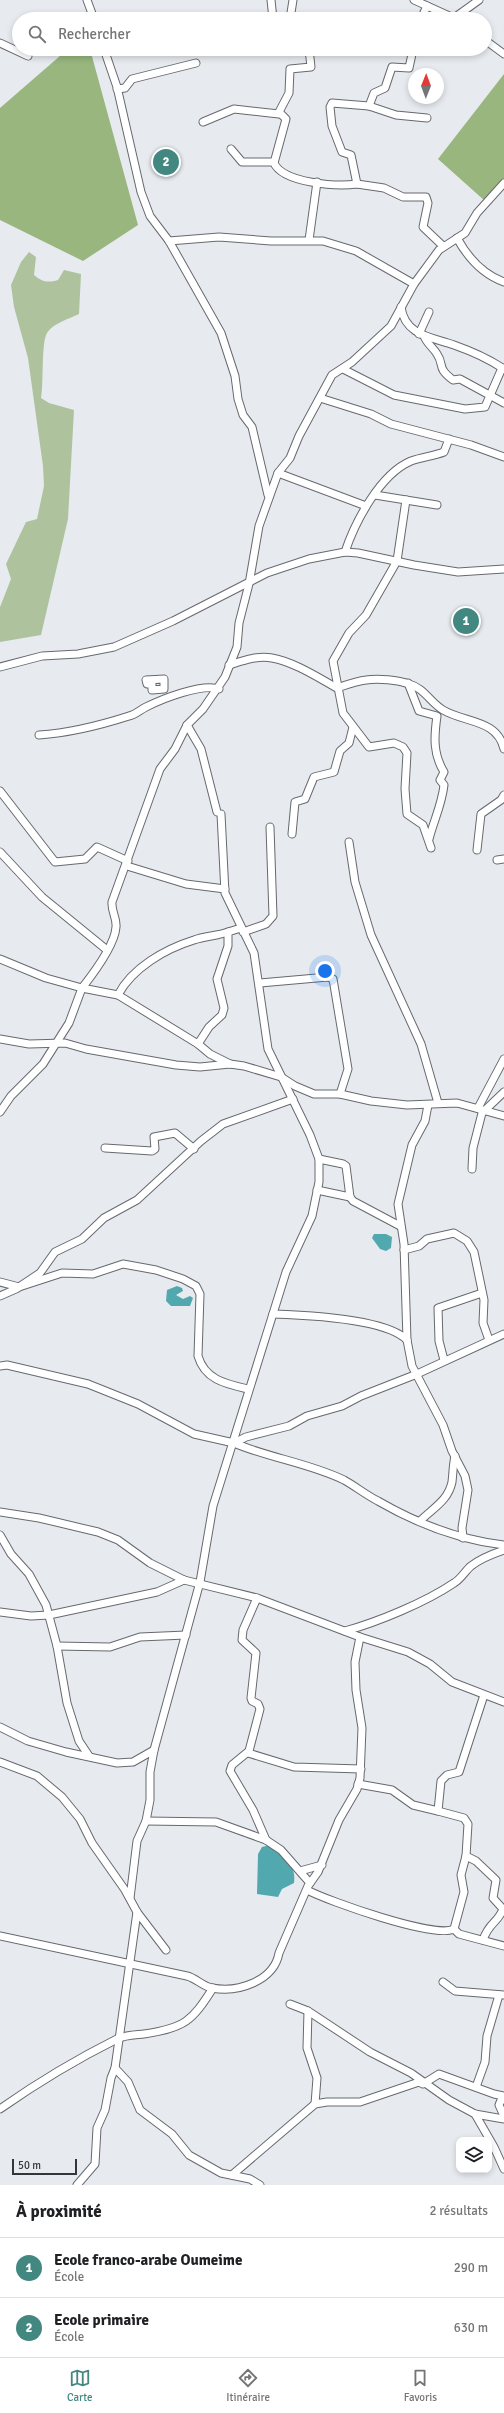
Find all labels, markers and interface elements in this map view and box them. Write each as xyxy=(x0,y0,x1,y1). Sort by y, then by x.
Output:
search box xyxy=(12,12,492,56)
icon: search xyxy=(26,23,48,45)
text: Rechercher xyxy=(58,25,131,43)
north arrow xyxy=(408,68,444,104)
pin: 2 xyxy=(153,147,179,177)
pin: 1 xyxy=(453,606,479,636)
your location xyxy=(315,961,335,981)
map controls xyxy=(456,2137,492,2173)
button: layers xyxy=(456,2137,492,2173)
scale bar xyxy=(12,2157,77,2176)
text: 50 m xyxy=(18,2159,41,2172)
text: À proximité xyxy=(16,2201,102,2222)
text: 2 résultats xyxy=(429,2203,488,2219)
text: Ecole franco-arabe Oumeime xyxy=(54,2251,242,2269)
text: 1 xyxy=(25,2260,33,2276)
text: 290 m xyxy=(454,2260,488,2276)
text: École xyxy=(54,2269,84,2285)
text: Ecole primaire xyxy=(54,2311,149,2329)
text: 2 xyxy=(25,2320,33,2336)
text: 630 m xyxy=(454,2320,488,2336)
text: École xyxy=(54,2329,84,2345)
tab: Carte xyxy=(67,2367,93,2404)
tab: Itinéraire xyxy=(226,2367,270,2404)
tab: Favoris xyxy=(404,2367,437,2404)

